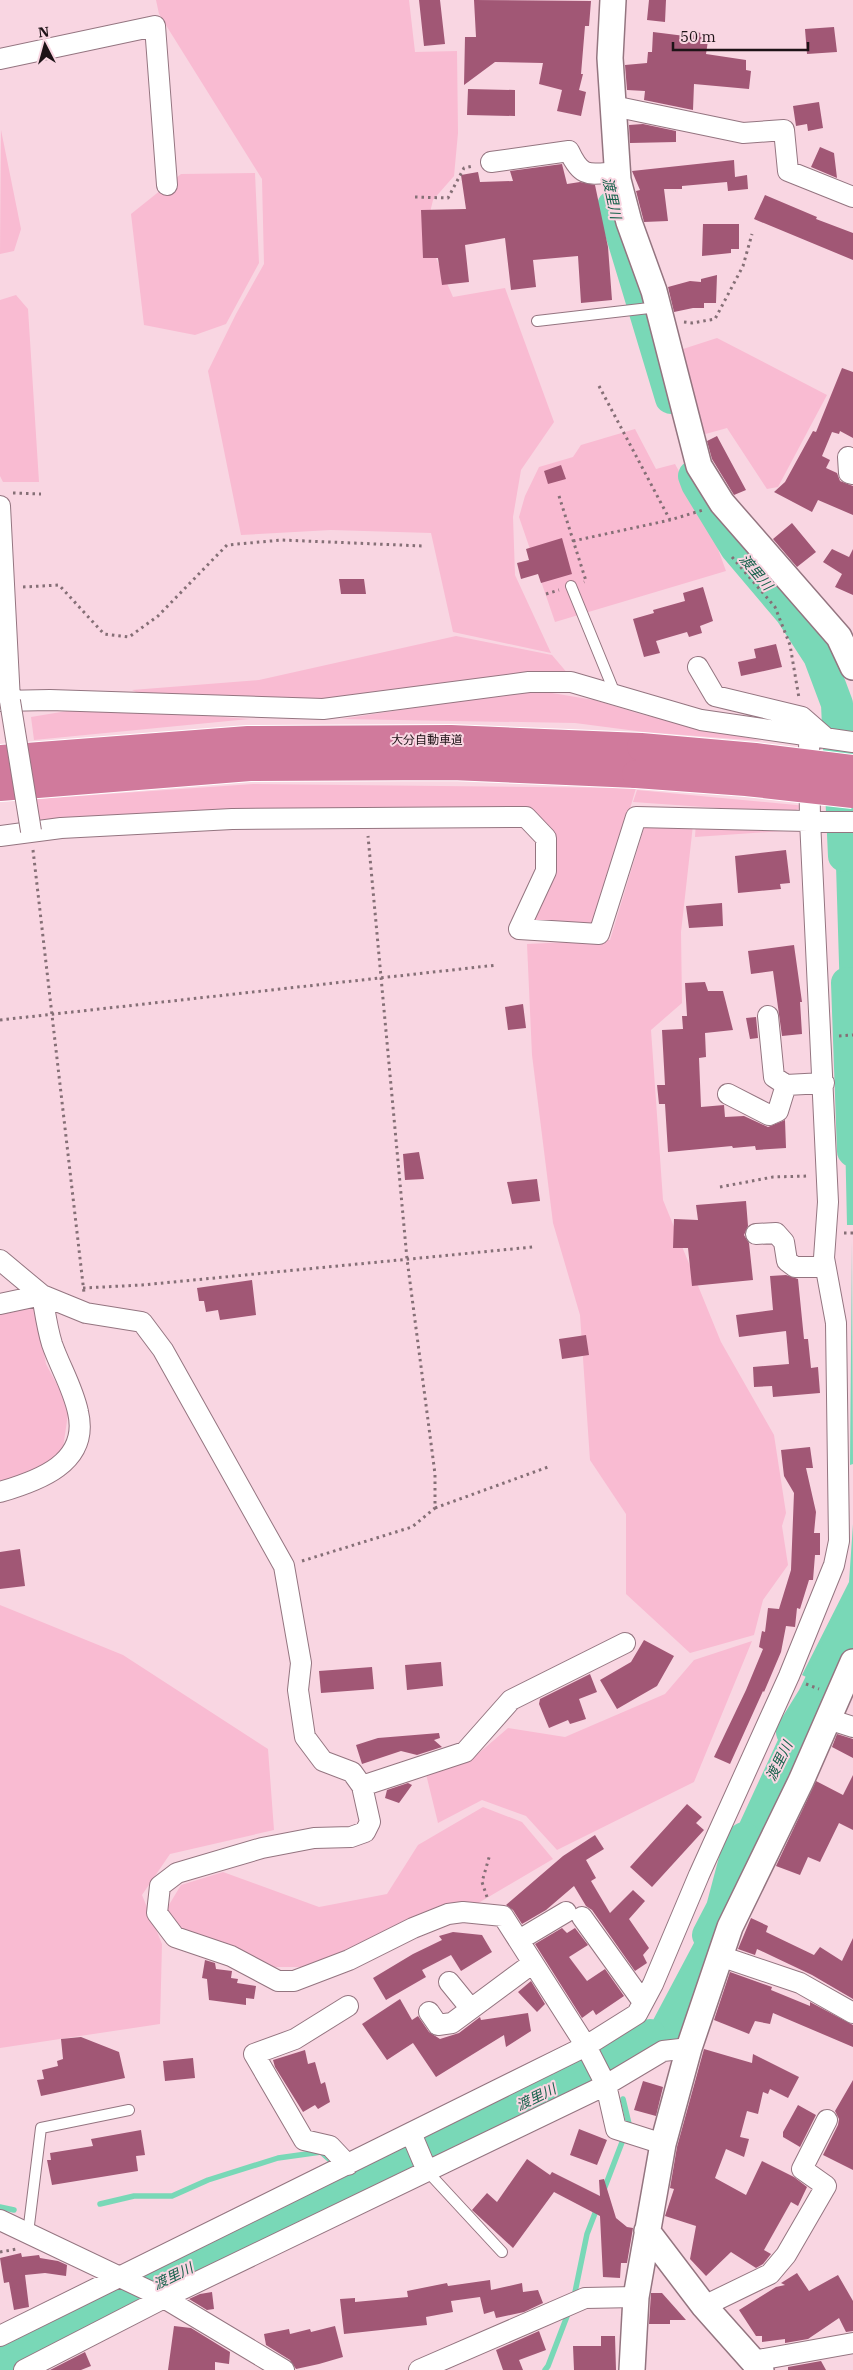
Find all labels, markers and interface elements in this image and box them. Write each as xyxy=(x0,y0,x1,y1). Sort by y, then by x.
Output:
north arrow xyxy=(20,20,70,70)
scale bar xyxy=(673,20,808,52)
text: N xyxy=(37,23,50,42)
text: 50 m xyxy=(680,27,716,46)
water label: 渡里川 xyxy=(599,176,626,222)
water label: 渡里川 xyxy=(736,550,778,595)
street label: 大分自動車道 xyxy=(391,732,463,747)
water label: 渡里川 xyxy=(762,1736,797,1784)
water label: 渡里川 xyxy=(513,2079,561,2114)
water label: 渡里川 xyxy=(150,2258,198,2293)

